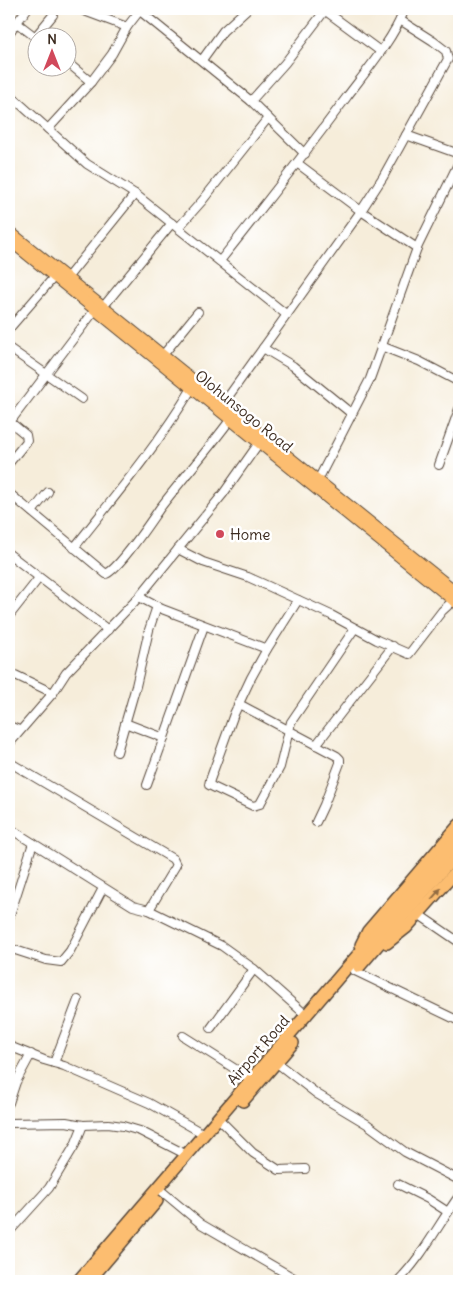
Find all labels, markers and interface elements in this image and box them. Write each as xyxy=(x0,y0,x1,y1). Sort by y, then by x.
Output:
north arrow xyxy=(28,28,78,78)
text: N xyxy=(47,30,57,48)
street label: Olohunsogo Road xyxy=(191,366,297,456)
place label: Home xyxy=(230,525,270,544)
marker: Home xyxy=(214,528,226,540)
one-way arrow xyxy=(430,888,441,900)
street label: Airport Road xyxy=(223,1011,294,1089)

